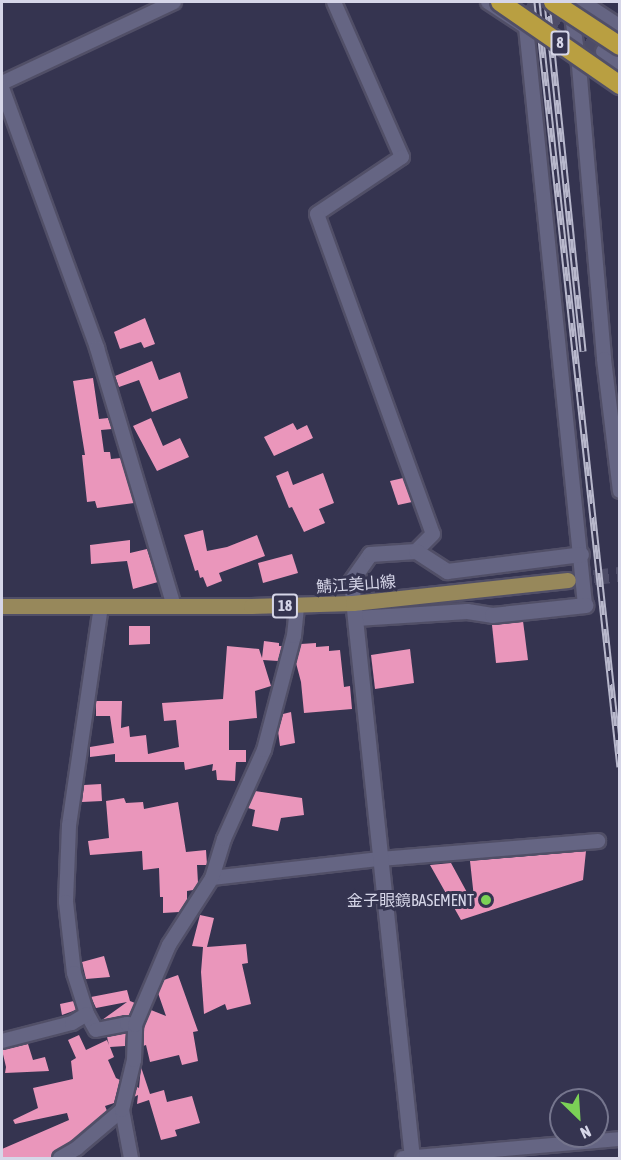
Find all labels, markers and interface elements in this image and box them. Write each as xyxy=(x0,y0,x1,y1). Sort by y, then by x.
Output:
road number: 8 xyxy=(550,31,570,55)
street label: 鯖江美山線 xyxy=(315,572,397,596)
road number: 18 xyxy=(272,594,298,618)
place label: 金子眼鏡BASEMENT xyxy=(347,890,474,910)
marker: 金子眼鏡BASEMENT xyxy=(479,893,493,907)
north arrow xyxy=(549,1088,609,1148)
text: N xyxy=(578,1122,594,1143)

